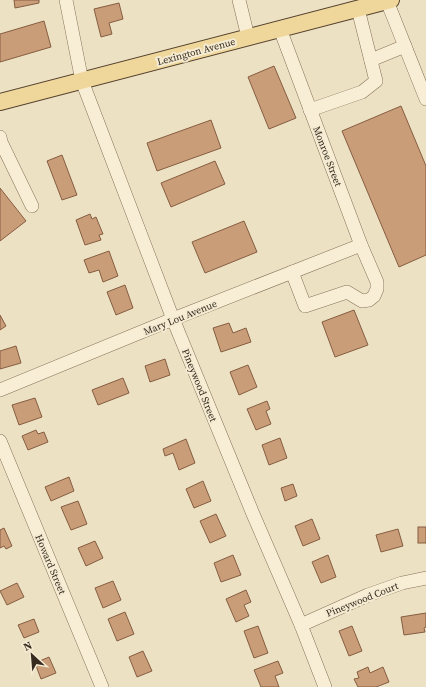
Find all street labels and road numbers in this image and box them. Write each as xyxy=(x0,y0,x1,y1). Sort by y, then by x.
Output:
street label: Lexington Avenue xyxy=(156,35,237,68)
street label: Monroe Street xyxy=(310,124,345,189)
street label: Mary Lou Avenue xyxy=(142,297,219,338)
street label: Pineywood Street xyxy=(179,347,220,424)
street label: Howard Street xyxy=(32,532,69,597)
street label: Pineywood Court xyxy=(324,579,401,620)

